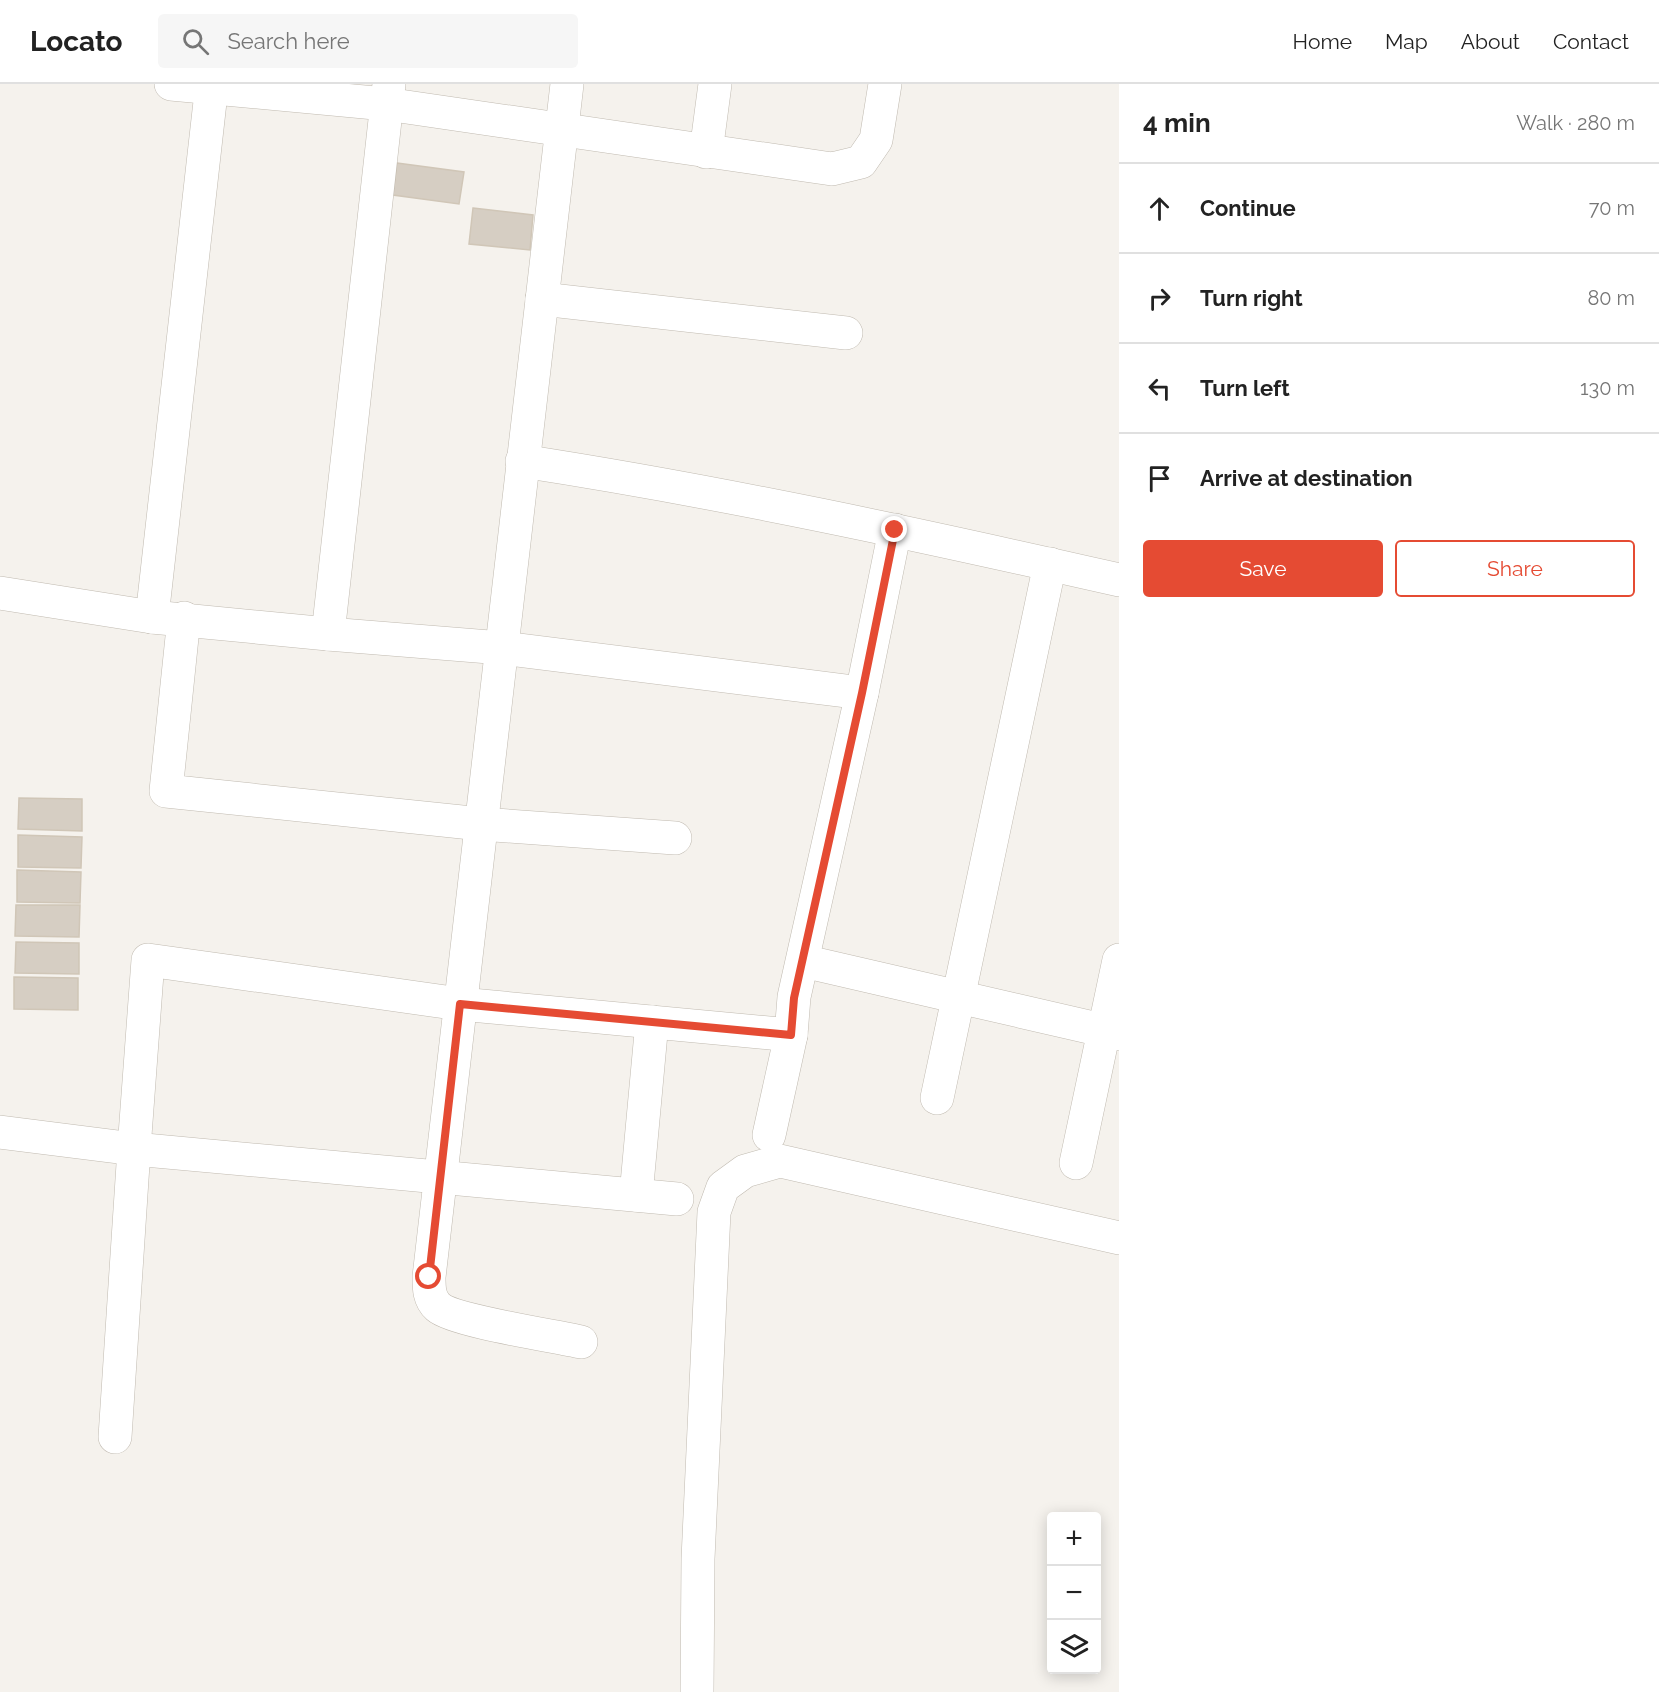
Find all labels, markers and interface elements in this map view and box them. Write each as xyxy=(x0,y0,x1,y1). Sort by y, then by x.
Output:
search box xyxy=(158,14,578,68)
text: Locato xyxy=(30,25,122,58)
icon: search xyxy=(179,25,212,58)
text: Search here xyxy=(227,28,350,54)
text: Home xyxy=(1293,29,1352,54)
text: Map xyxy=(1385,29,1428,54)
text: About xyxy=(1461,29,1520,54)
text: Contact xyxy=(1553,29,1629,54)
text: 4 min xyxy=(1143,108,1211,138)
text: Walk · 280 m xyxy=(1516,111,1635,135)
icon: ahead xyxy=(1143,192,1176,225)
text: Continue xyxy=(1200,195,1296,221)
text: 70 m xyxy=(1589,196,1635,220)
icon: right xyxy=(1143,282,1176,315)
text: Turn right xyxy=(1200,285,1303,311)
text: 80 m xyxy=(1587,286,1635,310)
icon: left xyxy=(1143,372,1176,405)
text: Turn left xyxy=(1200,375,1290,401)
text: 130 m xyxy=(1580,376,1635,400)
icon: arrive xyxy=(1143,462,1176,495)
text: Arrive at destination xyxy=(1200,465,1413,491)
route end xyxy=(881,516,907,542)
button: Save xyxy=(1143,540,1383,597)
button: Share xyxy=(1395,540,1635,597)
route start xyxy=(415,1263,441,1289)
map controls xyxy=(1047,1512,1101,1674)
button: + xyxy=(1047,1512,1101,1566)
button: − xyxy=(1047,1566,1101,1620)
button: layers xyxy=(1047,1620,1101,1674)

